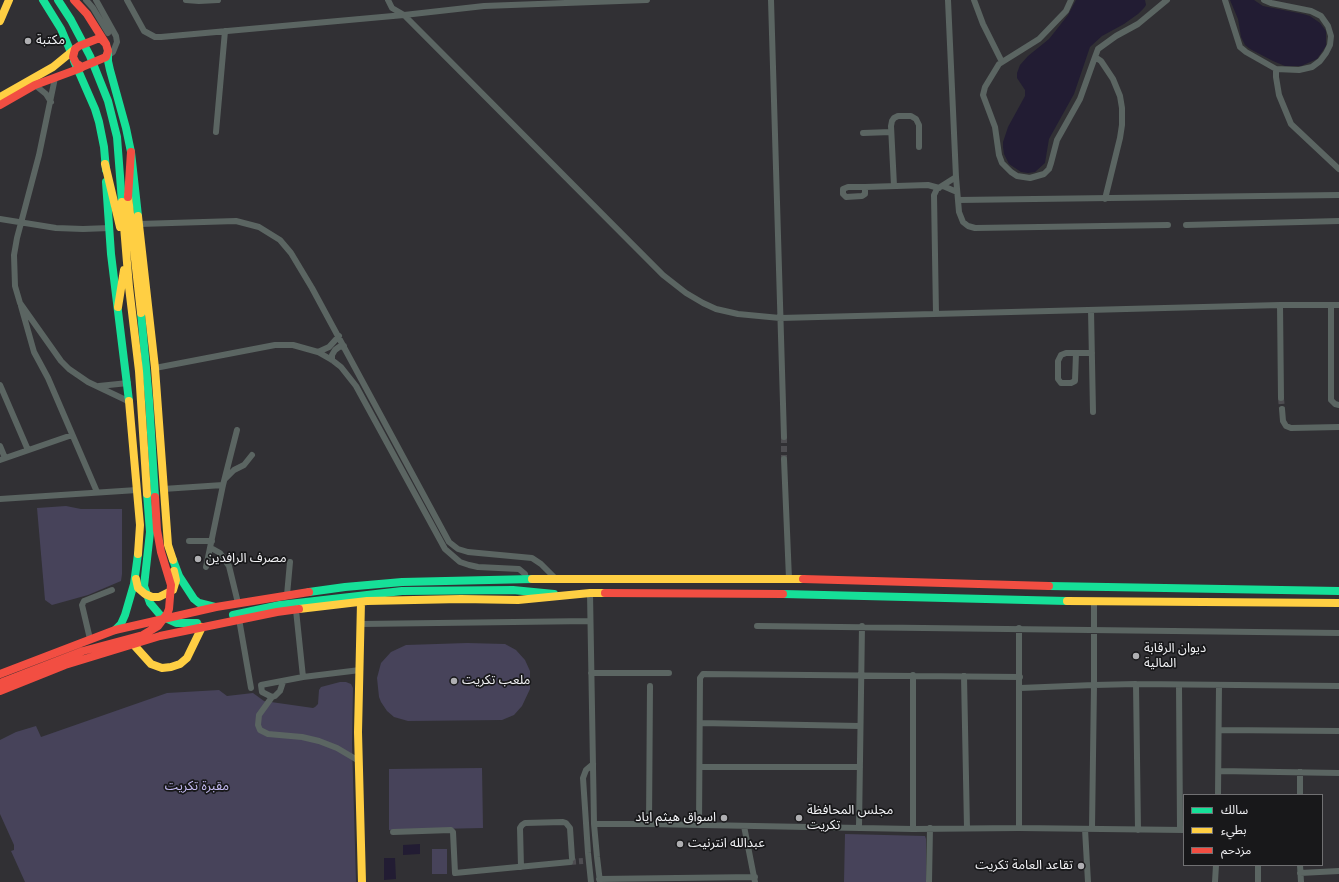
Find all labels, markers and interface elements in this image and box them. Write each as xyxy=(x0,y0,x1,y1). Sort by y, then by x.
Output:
place label: مكتبة xyxy=(36,33,65,49)
marker: مكتبة xyxy=(23,36,33,46)
place label: مصرف الرافدين xyxy=(206,551,287,567)
marker: مصرف الرافدين xyxy=(193,554,203,564)
place label: ديوان الرقابة المالية xyxy=(1144,641,1206,672)
marker: ديوان الرقابة المالية xyxy=(1131,651,1141,661)
place label: ملعب تكريت xyxy=(462,673,530,689)
marker: ملعب تكريت xyxy=(449,676,459,686)
park label: مقبرة تكريت xyxy=(165,779,229,795)
legend xyxy=(1183,794,1323,866)
text: سالك xyxy=(1221,802,1248,818)
place label: مجلس المحافظة تكريت xyxy=(807,803,893,834)
place label: اسواق هيثم اياد xyxy=(635,810,716,826)
marker: اسواق هيثم اياد xyxy=(719,813,729,823)
marker: مجلس المحافظة تكريت xyxy=(794,813,804,823)
text: بطيء xyxy=(1221,822,1247,838)
place label: عبدالله انترنيت xyxy=(688,836,765,852)
marker: عبدالله انترنيت xyxy=(675,839,685,849)
text: مزدحم xyxy=(1221,842,1251,858)
place label: تقاعد العامة تكريت xyxy=(975,858,1073,874)
marker: تقاعد العامة تكريت xyxy=(1076,861,1086,871)

